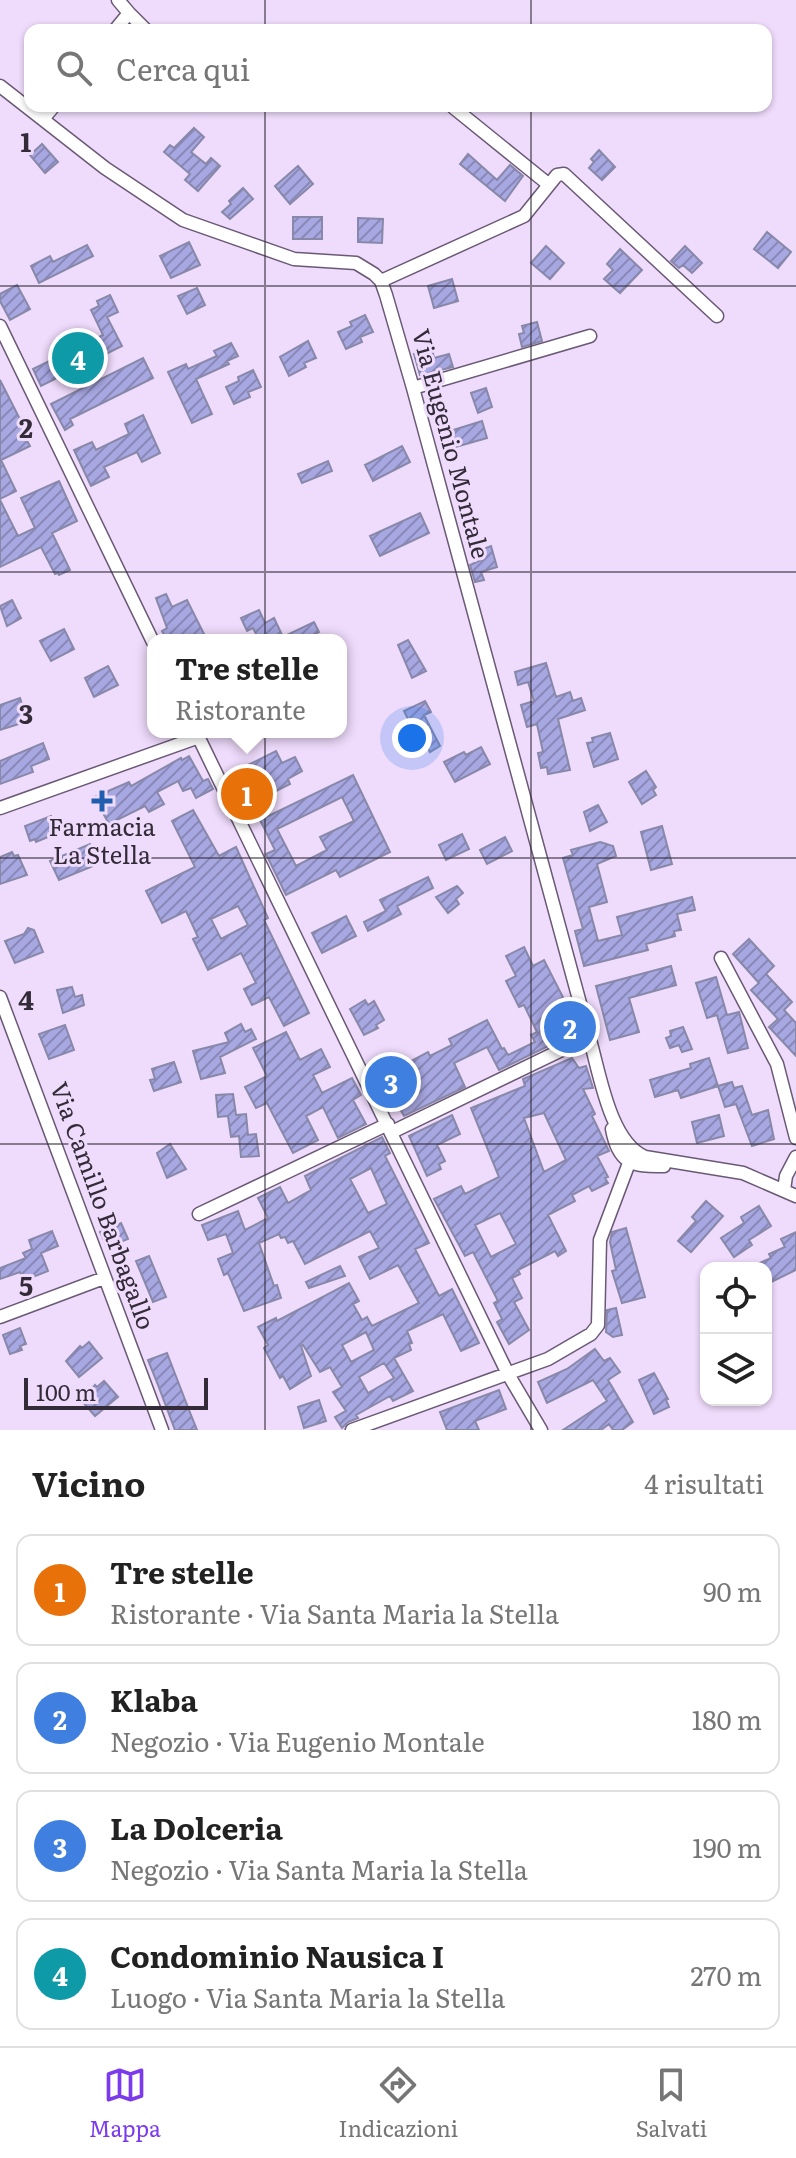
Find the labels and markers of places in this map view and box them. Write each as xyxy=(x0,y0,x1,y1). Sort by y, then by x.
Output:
pin: 4 xyxy=(52,328,104,388)
pin: 1 xyxy=(221,764,273,824)
marker: Farmacia La Stella xyxy=(93,792,111,810)
place label: Farmacia La Stella xyxy=(49,808,155,871)
pin: 2 xyxy=(544,997,596,1057)
pin: 3 xyxy=(365,1052,417,1112)

